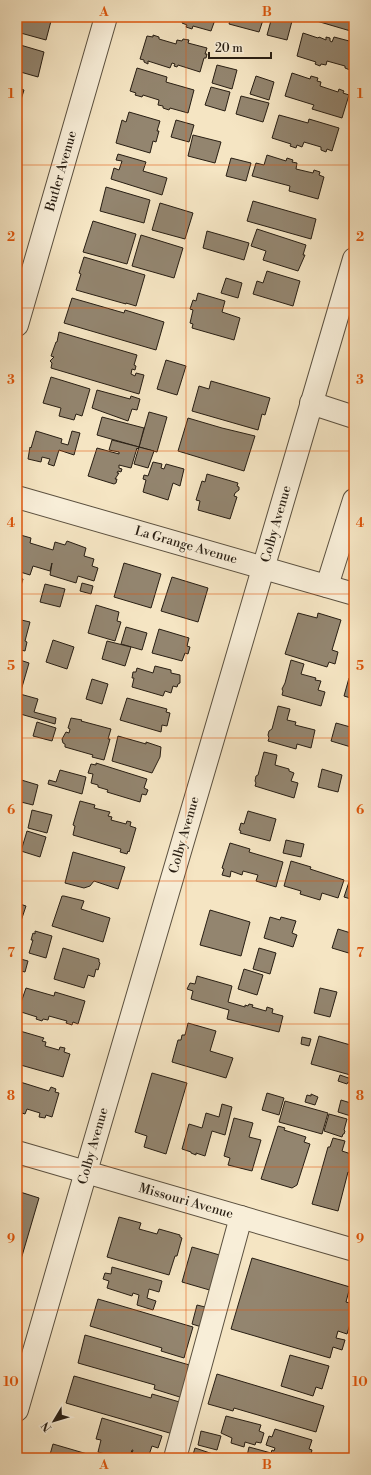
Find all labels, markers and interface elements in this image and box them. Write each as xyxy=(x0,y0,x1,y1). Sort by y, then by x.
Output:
text: A xyxy=(98,4,109,20)
text: B xyxy=(262,4,272,20)
scale bar xyxy=(209,34,271,60)
text: 20 m xyxy=(215,41,243,56)
text: 1 xyxy=(8,86,15,102)
text: 1 xyxy=(357,86,364,102)
street label: Butler Avenue xyxy=(42,129,80,214)
text: 2 xyxy=(7,229,15,245)
text: 2 xyxy=(356,229,364,245)
text: 3 xyxy=(7,372,15,388)
text: 3 xyxy=(356,372,364,388)
street label: Colby Avenue xyxy=(257,483,295,564)
text: 4 xyxy=(7,515,16,531)
text: 4 xyxy=(356,515,365,531)
street label: La Grange Avenue xyxy=(133,523,240,567)
text: 5 xyxy=(7,658,15,674)
text: 5 xyxy=(356,658,364,674)
street label: Colby Avenue xyxy=(165,794,203,875)
text: 6 xyxy=(7,802,15,818)
text: 6 xyxy=(356,802,364,818)
text: 7 xyxy=(7,945,15,961)
text: 7 xyxy=(356,945,364,961)
text: 8 xyxy=(7,1088,15,1104)
text: 8 xyxy=(356,1088,364,1104)
street label: Colby Avenue xyxy=(74,1105,112,1186)
street label: Missouri Avenue xyxy=(137,1180,236,1222)
text: 9 xyxy=(7,1231,15,1247)
text: 9 xyxy=(356,1231,364,1247)
text: 10 xyxy=(3,1374,19,1390)
text: 10 xyxy=(352,1374,368,1390)
north arrow xyxy=(34,1401,74,1441)
text: N xyxy=(39,1419,55,1434)
text: A xyxy=(98,1457,109,1473)
text: B xyxy=(262,1457,272,1473)

